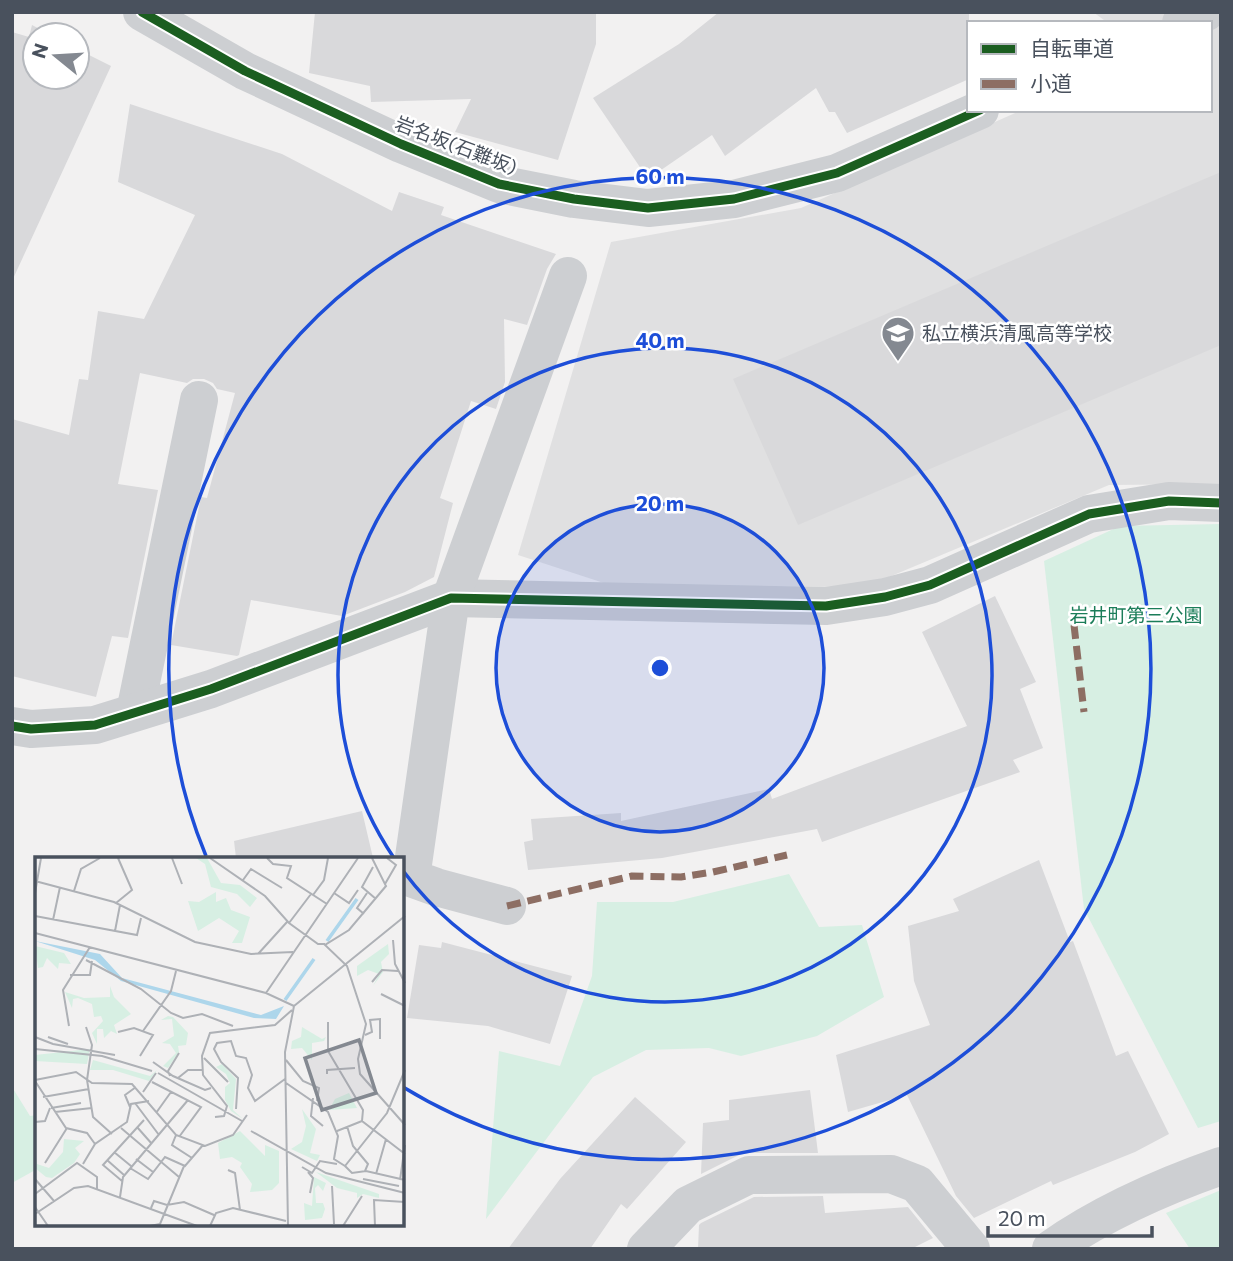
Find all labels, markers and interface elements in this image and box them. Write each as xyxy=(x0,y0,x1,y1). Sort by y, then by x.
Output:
north arrow xyxy=(21,21,91,91)
legend xyxy=(967,21,1212,112)
text: 自転車道 xyxy=(1030,35,1114,60)
text: N xyxy=(26,40,52,61)
text: 小道 xyxy=(1030,70,1072,95)
street label: 岩名坂(石難坂) xyxy=(392,111,520,178)
text: 60 m xyxy=(635,163,685,188)
school or university icon: 私立横浜清風高等学校 xyxy=(879,314,917,363)
place label: 私立横浜清風高等学校 xyxy=(922,321,1112,344)
text: 40 m xyxy=(635,327,685,352)
text: 20 m xyxy=(636,490,684,515)
park label: 岩井町第三公園 xyxy=(1069,603,1203,626)
centre of rings xyxy=(648,656,672,680)
inset map xyxy=(35,857,404,1226)
scale bar xyxy=(988,1194,1152,1238)
text: 20 m xyxy=(998,1205,1046,1230)

